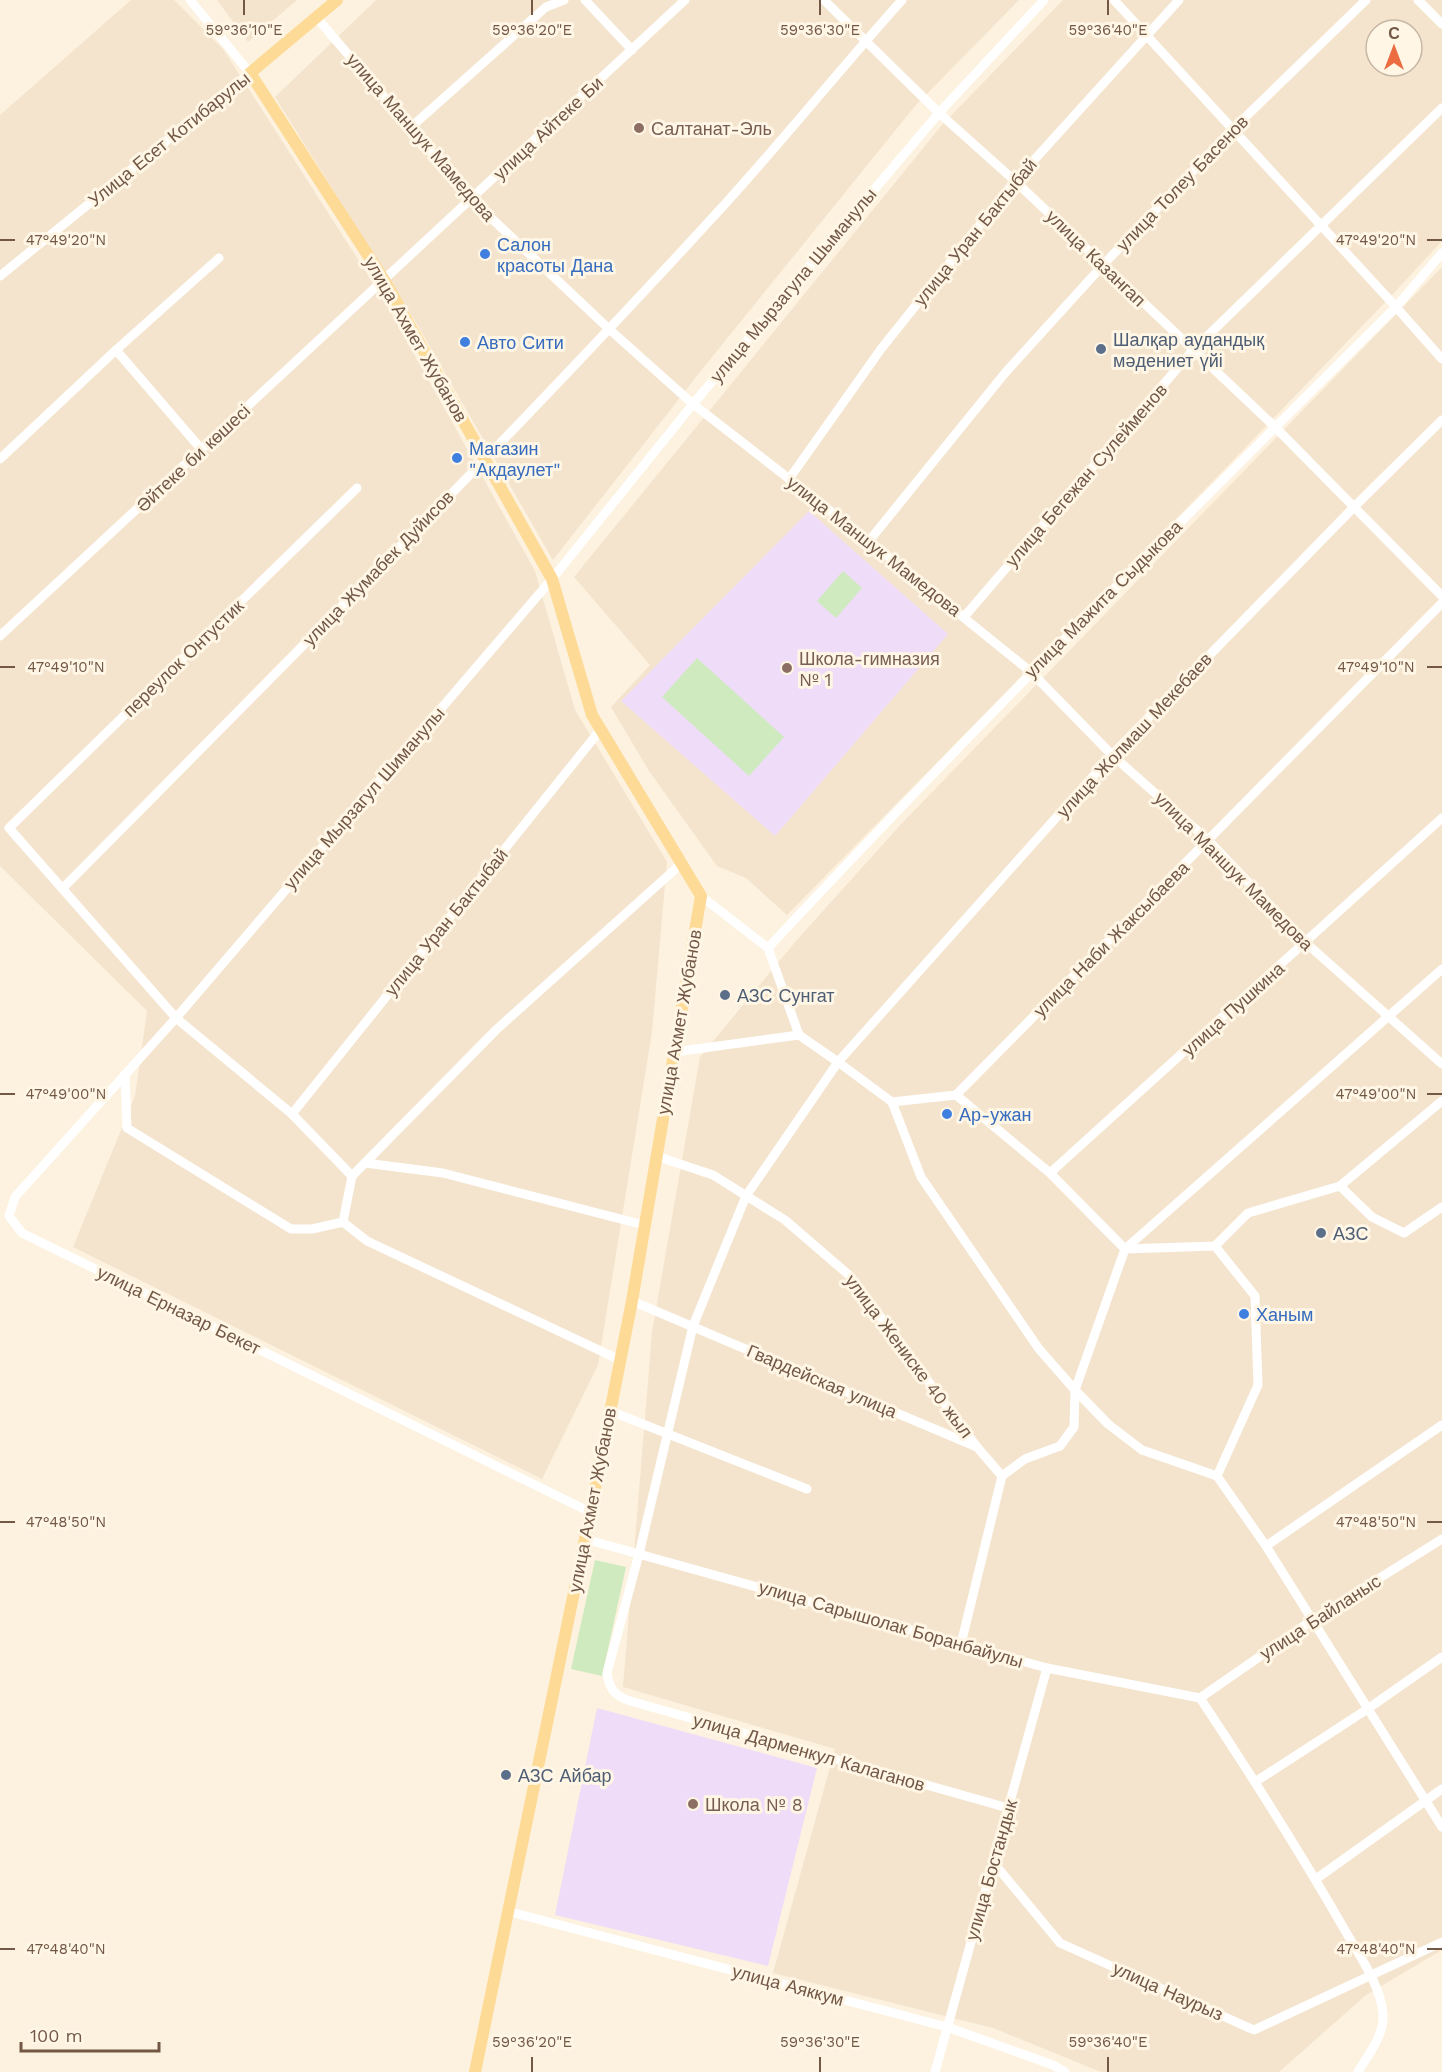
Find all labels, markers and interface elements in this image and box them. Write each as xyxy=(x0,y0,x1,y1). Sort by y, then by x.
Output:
north arrow xyxy=(1364,18,1424,78)
text: 59°36'10"E xyxy=(205,21,283,39)
text: 59°36'20"E xyxy=(492,21,572,39)
text: 59°36'30"E xyxy=(780,21,860,39)
text: 59°36'40"E xyxy=(1068,21,1148,39)
text: С xyxy=(1388,24,1400,43)
street label: улица Маншук Мамедова xyxy=(342,49,500,226)
street label: Улица Есет Котибарулы xyxy=(84,67,254,211)
street label: улица Айтеке Би xyxy=(489,72,607,184)
street label: улица Толеу Басенов xyxy=(1112,111,1252,255)
place label: Салтанат-Эль xyxy=(651,118,772,139)
marker: Салтанат-Эль xyxy=(632,121,646,135)
street label: улица Уран Бактыбай xyxy=(909,154,1041,310)
street label: улица Мырзагула Шыманулы xyxy=(705,184,881,386)
street label: улица Казангап xyxy=(1042,205,1150,311)
text: 47°49'20"N xyxy=(26,231,106,249)
text: 47°49'20"N xyxy=(1336,231,1416,249)
place label: Салон красоты Дана xyxy=(497,234,614,276)
marker: Салон красоты Дана xyxy=(478,247,492,261)
street label: улица Ахмет Жубанов xyxy=(360,252,472,426)
place label: Шалқар аудандық мәдениет үйі xyxy=(1113,329,1264,371)
place label: Авто Сити xyxy=(477,332,564,353)
marker: Авто Сити xyxy=(458,335,472,349)
marker: Шалқар аудандық мәдениет үйі xyxy=(1094,342,1108,356)
street label: улица Бегежан Сулейменов xyxy=(1001,379,1171,571)
street label: Әйтеке би көшесі xyxy=(132,400,254,516)
place label: Магазин "Акдаулет" xyxy=(469,438,560,480)
marker: Магазин "Акдаулет" xyxy=(450,451,464,465)
street label: улица Маншук Мамедова xyxy=(783,471,966,621)
street label: улица Жумабек Дуйисов xyxy=(298,486,458,650)
street label: улица Мажита Сыдыкова xyxy=(1020,515,1187,682)
street label: переулок Онтустик xyxy=(118,595,248,721)
place label: Школа-гимназия № 1 xyxy=(799,648,940,690)
street label: улица Жолмаш Мекебаев xyxy=(1052,648,1216,822)
text: 47°49'10"N xyxy=(27,658,105,676)
text: 47°49'10"N xyxy=(1337,658,1415,676)
marker: Школа-гимназия № 1 xyxy=(780,661,794,675)
street label: улица Мырзагул Шиманулы xyxy=(279,703,449,893)
street label: улица Маншук Мамедова xyxy=(1150,787,1318,955)
street label: улица Уран Бактыбай xyxy=(380,844,512,1000)
street label: улица Наби Жаксыбаева xyxy=(1029,856,1194,1021)
street label: улица Ахмет Жубанов xyxy=(652,928,706,1116)
street label: улица Пушкина xyxy=(1178,957,1289,1060)
place label: АЗС Сунгат xyxy=(737,985,835,1006)
marker: АЗС Сунгат xyxy=(718,988,732,1002)
text: 47°49'00"N xyxy=(25,1085,107,1103)
text: 47°49'00"N xyxy=(1335,1085,1417,1103)
place label: Ар-ужан xyxy=(959,1104,1031,1125)
marker: Ар-ужан xyxy=(940,1107,954,1121)
place label: АЗС xyxy=(1333,1223,1368,1244)
marker: АЗС xyxy=(1314,1226,1328,1240)
street label: улица Ерназар Бекет xyxy=(94,1261,264,1359)
street label: улица Жениске 40 жыл xyxy=(841,1270,977,1442)
place label: Ханым xyxy=(1256,1304,1313,1325)
marker: Ханым xyxy=(1237,1307,1251,1321)
street label: Гвардейская улица xyxy=(744,1340,901,1422)
street label: улица Ахмет Жубанов xyxy=(564,1406,620,1594)
text: 47°48'50"N xyxy=(26,1513,106,1531)
text: 47°48'50"N xyxy=(1336,1513,1416,1531)
street label: улица Байланыс xyxy=(1256,1570,1384,1664)
street label: улица Сарышолак Боранбайулы xyxy=(756,1576,1026,1672)
street label: улица Дарменкул Калаганов xyxy=(691,1709,927,1795)
place label: АЗС Айбар xyxy=(518,1765,612,1786)
marker: АЗС Айбар xyxy=(499,1768,513,1782)
place label: Школа № 8 xyxy=(705,1794,803,1815)
marker: Школа № 8 xyxy=(686,1797,700,1811)
street label: улица Бостандык xyxy=(961,1797,1021,1943)
text: 47°48'40"N xyxy=(26,1940,106,1958)
text: 47°48'40"N xyxy=(1336,1940,1416,1958)
street label: улица Наурыз xyxy=(1110,1957,1226,2025)
street label: улица Аяккум xyxy=(730,1960,846,2010)
scale bar xyxy=(21,2015,159,2053)
text: 100 m xyxy=(30,2025,83,2046)
text: 59°36'20"E xyxy=(492,2033,572,2051)
text: 59°36'30"E xyxy=(780,2033,860,2051)
text: 59°36'40"E xyxy=(1068,2033,1148,2051)

